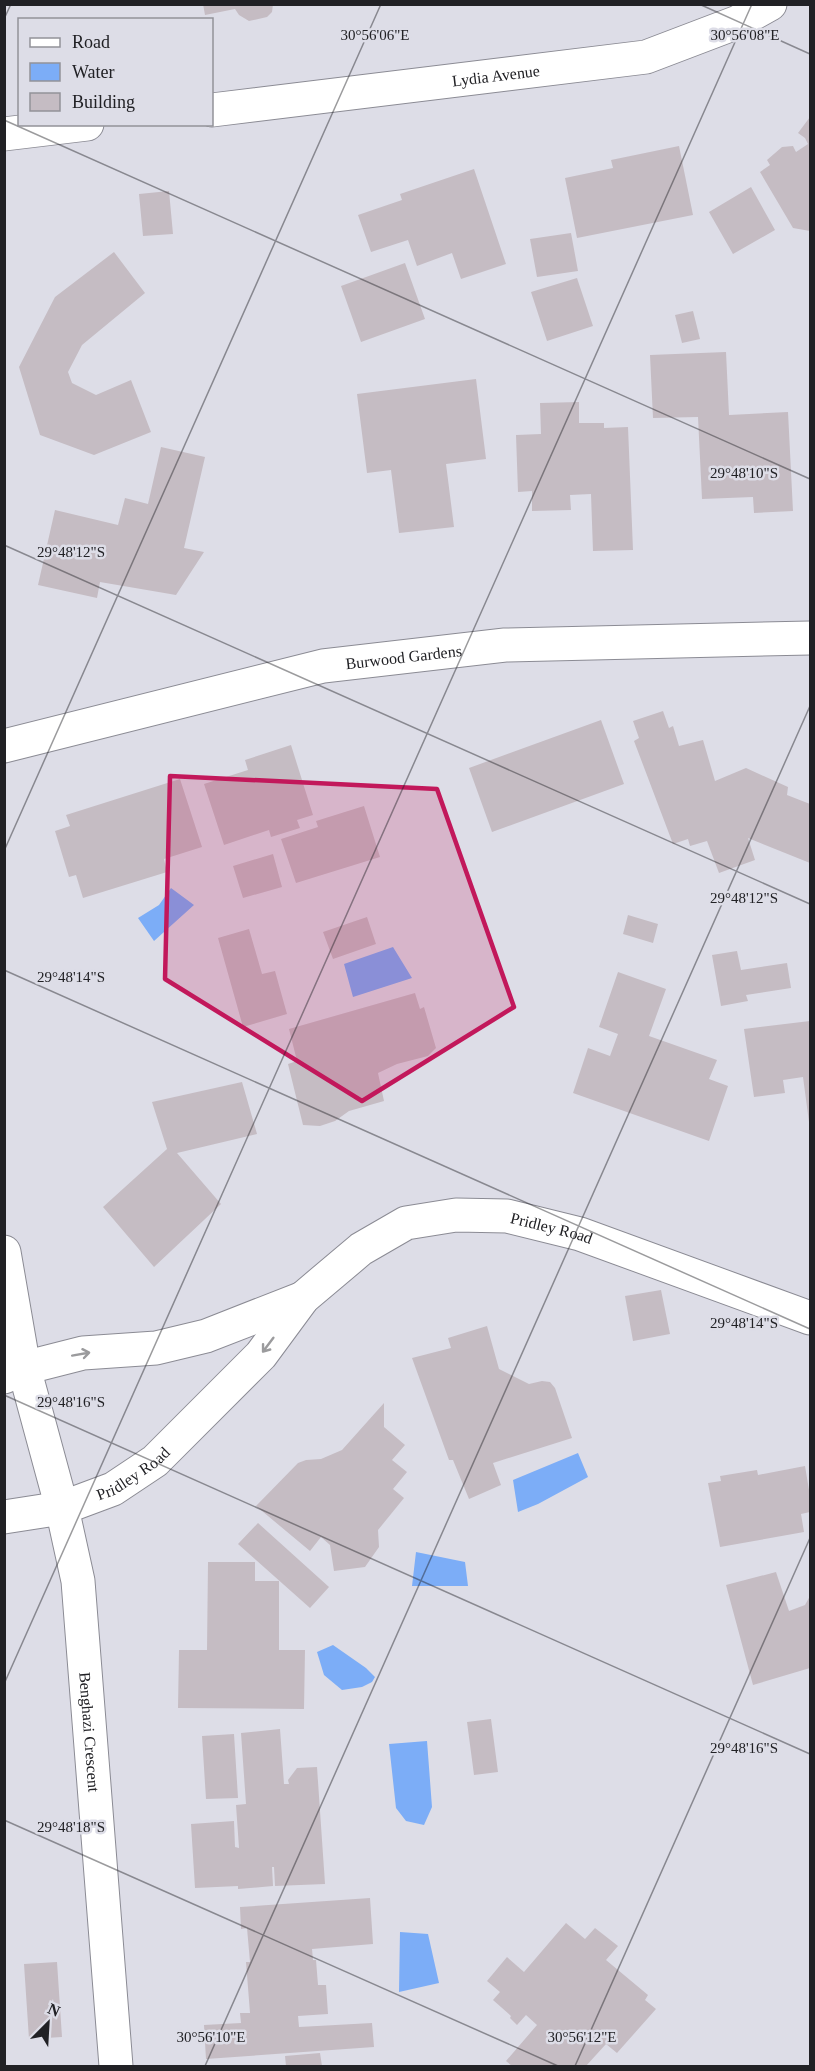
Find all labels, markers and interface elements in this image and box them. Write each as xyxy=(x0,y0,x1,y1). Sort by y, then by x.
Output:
legend xyxy=(18,18,213,126)
text: 30°56'06"E xyxy=(341,27,410,43)
text: 30°56'08"E xyxy=(711,27,780,43)
text: Road xyxy=(72,32,110,52)
text: Water xyxy=(72,62,115,82)
street label: Lydia Avenue xyxy=(451,62,541,90)
text: Building xyxy=(72,92,135,112)
text: 29°48'10"S xyxy=(710,465,778,481)
text: 29°48'12"S xyxy=(37,544,105,560)
street label: Burwood Gardens xyxy=(345,642,463,672)
text: 29°48'12"S xyxy=(710,890,778,906)
text: 29°48'14"S xyxy=(37,969,105,985)
street label: Pridley Road xyxy=(509,1209,595,1247)
text: 29°48'14"S xyxy=(710,1315,778,1331)
one-way arrow xyxy=(262,1337,274,1353)
one-way arrow xyxy=(71,1349,90,1360)
text: 29°48'16"S xyxy=(37,1394,105,1410)
street label: Pridley Road xyxy=(94,1444,173,1503)
street label: Benghazi Crescent xyxy=(76,1671,103,1793)
text: 29°48'16"S xyxy=(710,1740,778,1756)
text: 29°48'18"S xyxy=(37,1819,105,1835)
north arrow xyxy=(18,1993,78,2053)
text: N xyxy=(45,2000,63,2020)
text: 30°56'10"E xyxy=(177,2029,246,2045)
text: 30°56'12"E xyxy=(548,2029,617,2045)

